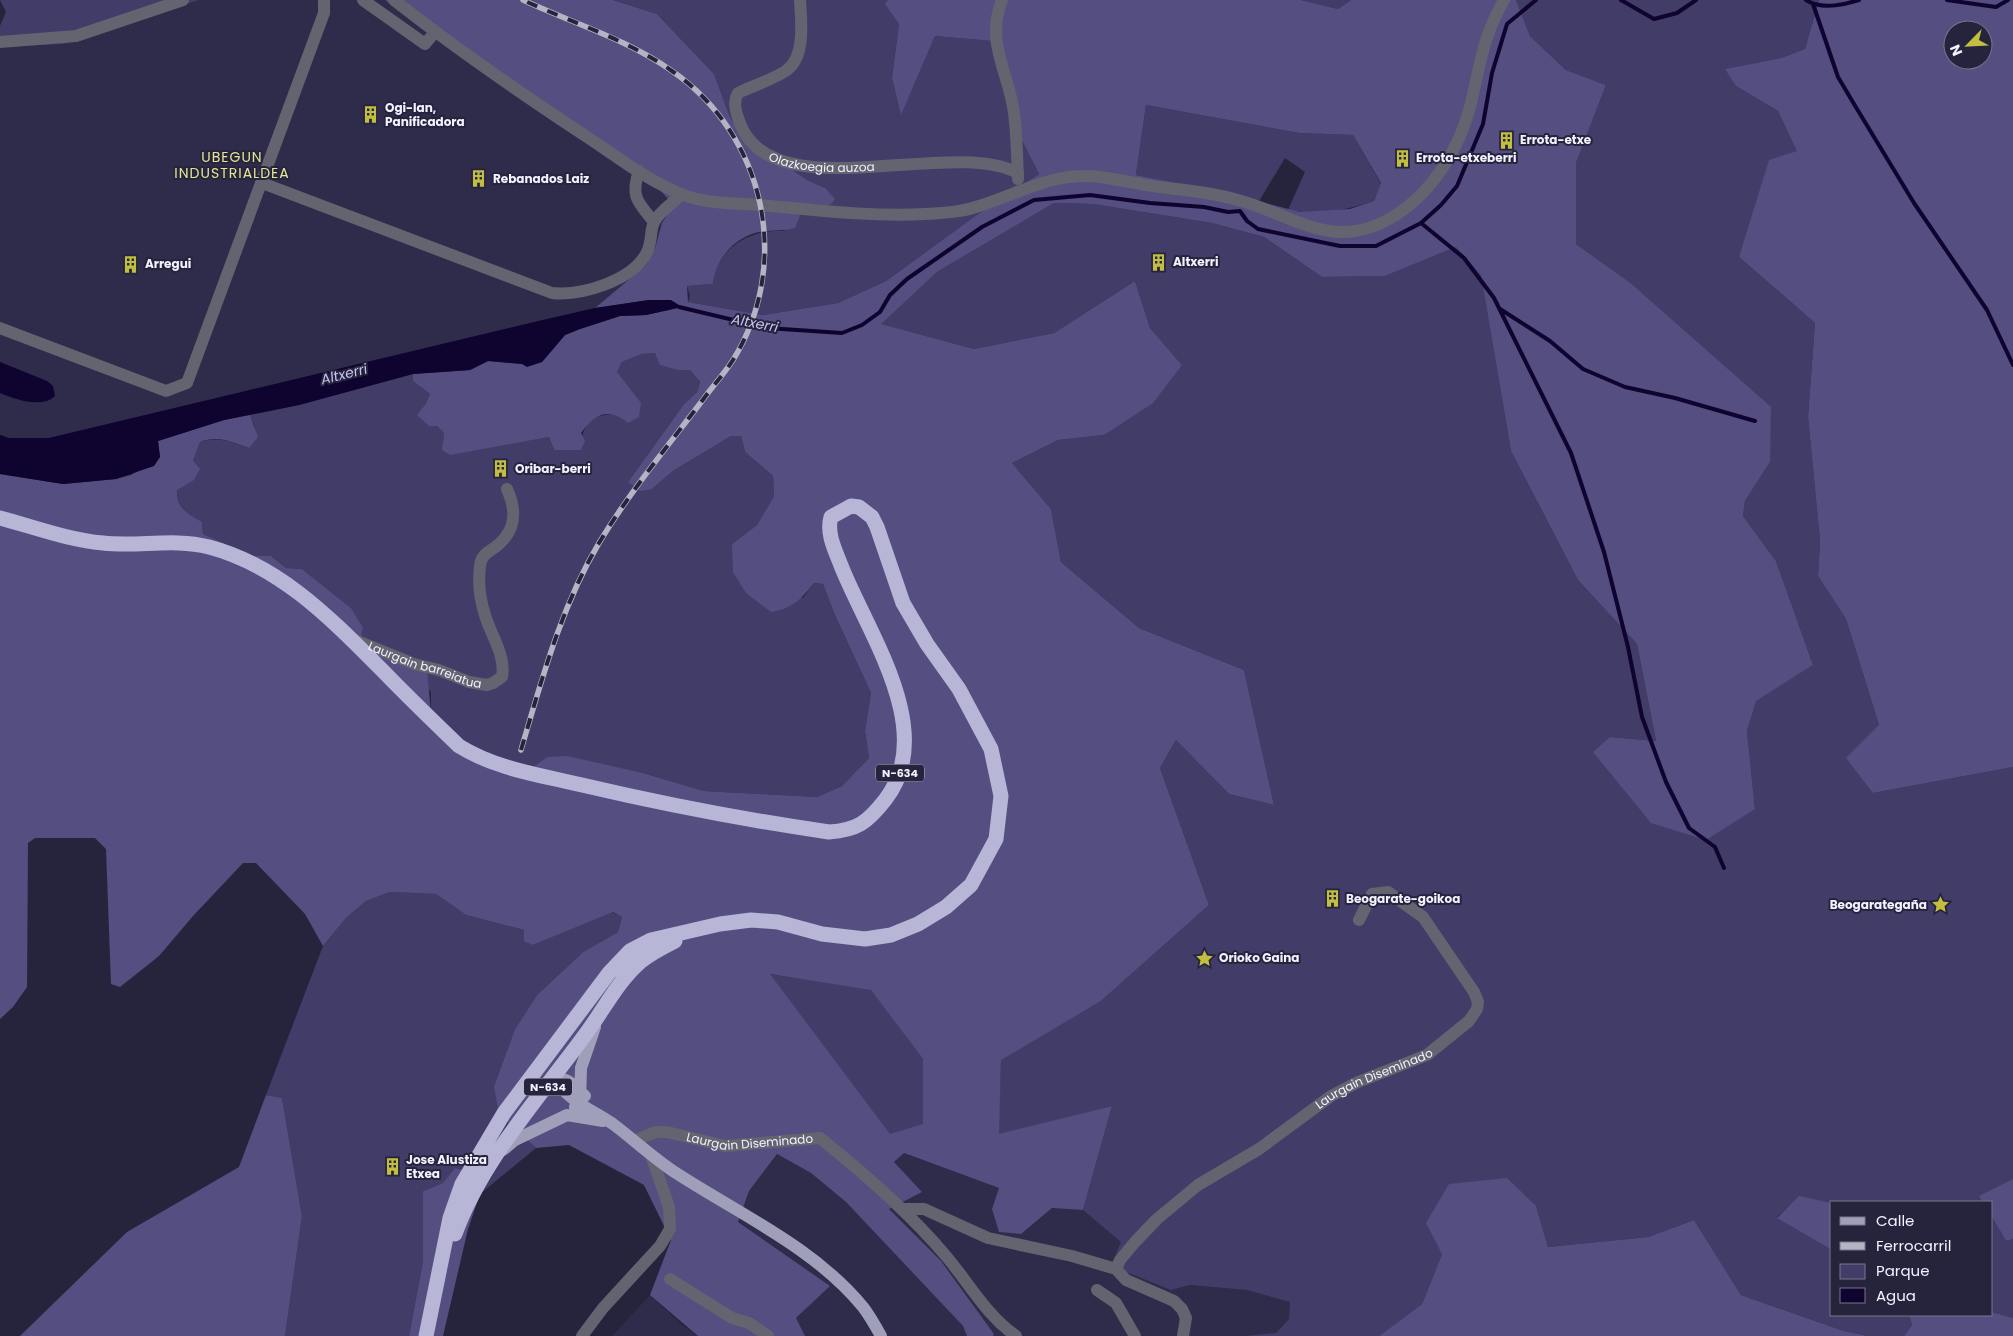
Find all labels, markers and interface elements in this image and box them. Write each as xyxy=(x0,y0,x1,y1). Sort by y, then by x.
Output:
north arrow xyxy=(1943,20,1993,70)
text: N xyxy=(1945,41,1967,59)
place label: Ogi-lan, Panificadora xyxy=(385,99,465,130)
building icon: Ogi-lan, Panificadora xyxy=(361,105,381,125)
building icon: Errota-etxe xyxy=(1496,130,1516,150)
place label: Errota-etxe xyxy=(1520,131,1592,148)
district label: UBEGUN INDUSTRIALDEA xyxy=(174,147,290,183)
street label: Olazkoegia auzoa xyxy=(766,148,875,176)
building icon: Errota-etxeberri xyxy=(1392,148,1412,168)
place label: Errota-etxeberri xyxy=(1416,149,1516,166)
building icon: Rebanados Laiz xyxy=(469,169,489,189)
place label: Rebanados Laiz xyxy=(493,170,589,187)
building icon: Altxerri xyxy=(1149,252,1169,272)
place label: Altxerri xyxy=(1173,253,1219,270)
building icon: Arregui xyxy=(121,254,141,274)
place label: Arregui xyxy=(145,255,191,272)
water label: Altxerri xyxy=(729,308,781,337)
water label: Altxerri xyxy=(318,358,370,390)
building icon: Oribar-berri xyxy=(491,459,511,479)
place label: Oribar-berri xyxy=(515,460,591,477)
street label: Laurgain barreiatua xyxy=(366,637,483,692)
road number: N-634 xyxy=(876,764,924,781)
building icon: Beogarate-goikoa xyxy=(1322,889,1342,909)
place label: Beogarate-goikoa xyxy=(1346,890,1460,907)
place icon: Beogarategaña xyxy=(1931,895,1951,915)
place label: Beogarategaña xyxy=(1830,896,1927,913)
place icon: Orioko Gaina xyxy=(1195,948,1215,968)
place label: Orioko Gaina xyxy=(1219,949,1299,966)
street label: Laurgain Diseminado xyxy=(1312,1044,1437,1113)
road number: N-634 xyxy=(524,1078,572,1096)
street label: Laurgain Diseminado xyxy=(685,1128,814,1154)
place label: Jose Alustiza Etxea xyxy=(406,1151,487,1182)
building icon: Jose Alustiza Etxea xyxy=(382,1157,402,1177)
legend xyxy=(1830,1201,1993,1316)
text: Calle xyxy=(1876,1210,1914,1231)
text: Ferrocarril xyxy=(1876,1235,1951,1256)
text: Parque xyxy=(1876,1260,1929,1281)
text: Agua xyxy=(1876,1285,1916,1306)

